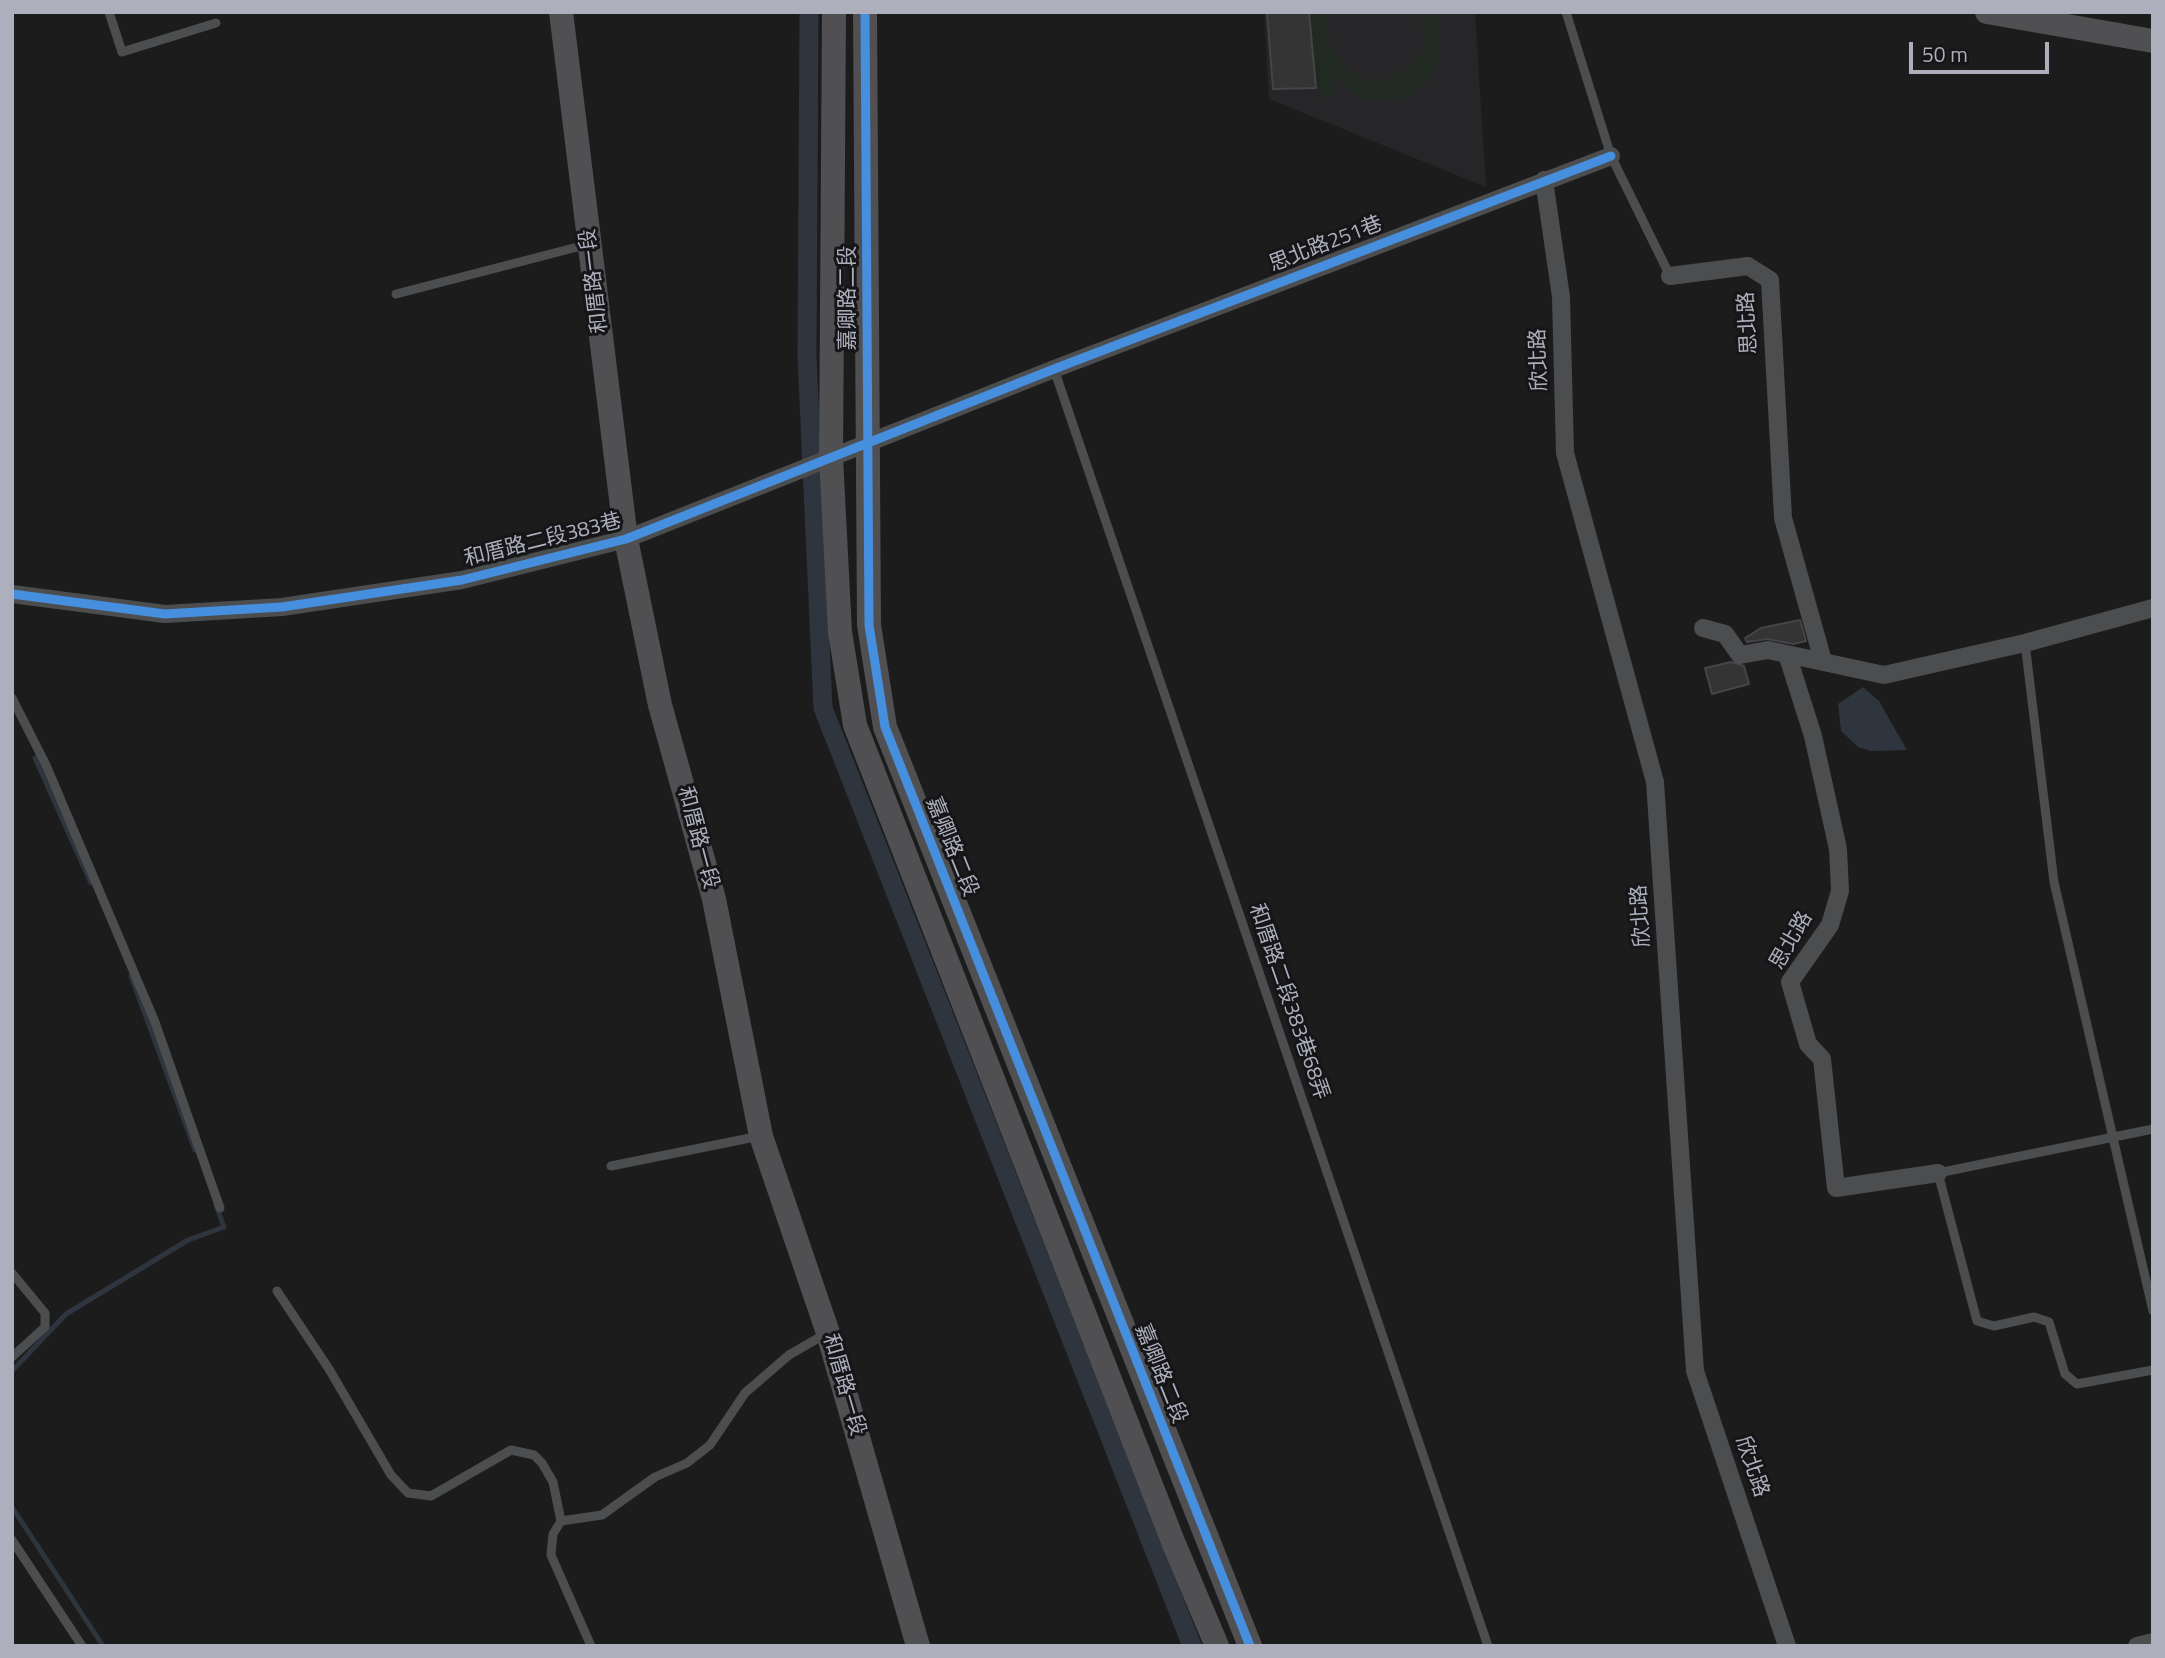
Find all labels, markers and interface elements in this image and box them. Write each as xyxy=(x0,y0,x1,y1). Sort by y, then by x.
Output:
scale bar xyxy=(1913,28,2053,72)
text: 50 m xyxy=(1922,38,1968,70)
street label: 思北路251巷 xyxy=(1266,212,1386,278)
street label: 和厝路一段 xyxy=(576,227,614,335)
street label: 嘉卿路二段 xyxy=(836,246,862,350)
street label: 思北路 xyxy=(1735,291,1763,355)
street label: 欣北路 xyxy=(1526,328,1554,392)
street label: 和厝路二段383巷 xyxy=(462,509,624,573)
street label: 和厝路一段 xyxy=(671,784,723,892)
street label: 嘉卿路二段 xyxy=(920,794,982,900)
street label: 欣北路 xyxy=(1627,884,1657,948)
street label: 和厝路二段383巷68弄 xyxy=(1243,901,1333,1103)
street label: 思北路 xyxy=(1765,907,1819,975)
street label: 嘉卿路二段 xyxy=(1129,1321,1191,1427)
street label: 和厝路一段 xyxy=(816,1331,870,1439)
street label: 欣北路 xyxy=(1729,1433,1773,1501)

